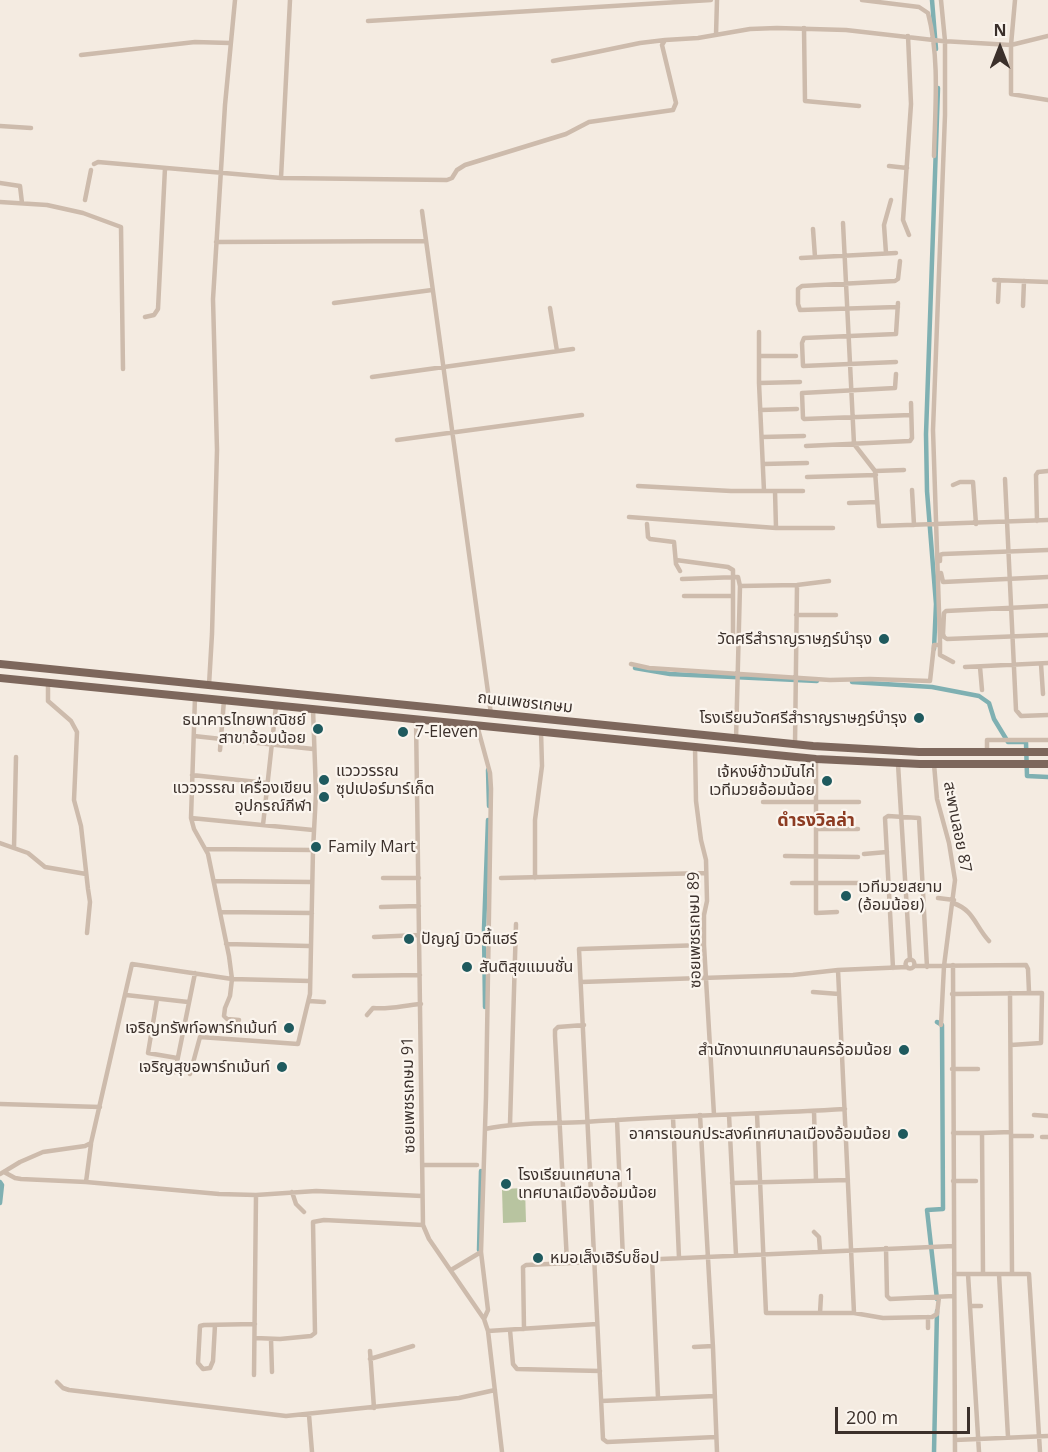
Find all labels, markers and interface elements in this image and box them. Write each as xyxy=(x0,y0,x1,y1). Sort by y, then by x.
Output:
north arrow xyxy=(970,18,1030,78)
text: N xyxy=(993,19,1007,41)
place label: วัดศรีสําราญราษฎร์บํารุง xyxy=(717,629,872,649)
marker: วัดศรีสําราญราษฎร์บํารุง xyxy=(877,632,891,646)
street label: ถนนเพชรเกษม xyxy=(476,688,574,718)
place label: โรงเรียนวัดศรีสําราญราษฎร์บํารุง xyxy=(700,708,907,728)
place label: ธนาคารไทยพาณิชย์ สาขาอ้อมน้อย xyxy=(182,710,306,748)
marker: โรงเรียนวัดศรีสําราญราษฎร์บํารุง xyxy=(912,711,926,725)
marker: ธนาคารไทยพาณิชย์ สาขาอ้อมน้อย xyxy=(311,722,325,736)
place label: 7-Eleven xyxy=(415,722,478,742)
marker: 7-Eleven xyxy=(396,725,410,739)
place label: แวววรรณ ซุปเปอร์มาร์เก็ต xyxy=(336,761,434,799)
place label: เจ้หงษ์ข้าวมันไก่ เวทีมวยอ้อมน้อย xyxy=(709,762,815,800)
marker: แวววรรณ ซุปเปอร์มาร์เก็ต xyxy=(317,773,331,787)
marker: เจ้หงษ์ข้าวมันไก่ เวทีมวยอ้อมน้อย xyxy=(820,774,834,788)
place label: แวววรรณ เครื่องเขียน อุปกรณ์กีฬา xyxy=(173,778,312,816)
street label: สะพานลอย 87 xyxy=(939,780,975,874)
marker: แวววรรณ เครื่องเขียน อุปกรณ์กีฬา xyxy=(317,790,331,804)
district label: ดำรงวิลล่า xyxy=(777,810,855,832)
place label: Family Mart xyxy=(328,837,416,857)
marker: Family Mart xyxy=(309,840,323,854)
street label: ซอยเพชรเกษม 89 xyxy=(684,872,706,988)
place label: เวทีมวยสยาม (อ้อมน้อย) xyxy=(858,877,942,915)
marker: เวทีมวยสยาม (อ้อมน้อย) xyxy=(839,889,853,903)
place label: ปัญญ์ บิวตี้แฮร์ xyxy=(421,929,517,949)
marker: ปัญญ์ บิวตี้แฮร์ xyxy=(402,932,416,946)
place label: สันติสุขแมนชั่น xyxy=(479,957,573,977)
marker: สันติสุขแมนชั่น xyxy=(460,960,474,974)
place label: เจริญทรัพท์อพาร์ทเม้นท์ xyxy=(125,1018,277,1038)
marker: เจริญทรัพท์อพาร์ทเม้นท์ xyxy=(282,1021,296,1035)
street label: ซอยเพชรเกษม 91 xyxy=(398,1037,420,1153)
place label: สำนักงานเทศบาลนครอ้อมน้อย xyxy=(698,1040,892,1060)
marker: สำนักงานเทศบาลนครอ้อมน้อย xyxy=(897,1043,911,1057)
place label: เจริญสุขอพาร์ทเม้นท์ xyxy=(139,1057,270,1077)
marker: เจริญสุขอพาร์ทเม้นท์ xyxy=(275,1060,289,1074)
place label: อาคารเอนกประสงค์เทศบาลเมืองอ้อมน้อย xyxy=(629,1124,891,1144)
marker: อาคารเอนกประสงค์เทศบาลเมืองอ้อมน้อย xyxy=(896,1127,910,1141)
place label: โรงเรียนเทศบาล 1 เทศบาลเมืองอ้อมน้อย xyxy=(518,1165,657,1203)
marker: โรงเรียนเทศบาล 1 เทศบาลเมืองอ้อมน้อย xyxy=(499,1177,513,1191)
place label: หมอเส็งเฮิร์บช็อป xyxy=(550,1248,659,1268)
marker: หมอเส็งเฮิร์บช็อป xyxy=(531,1251,545,1265)
scale bar xyxy=(838,1395,973,1433)
text: 200 m xyxy=(846,1405,898,1429)

